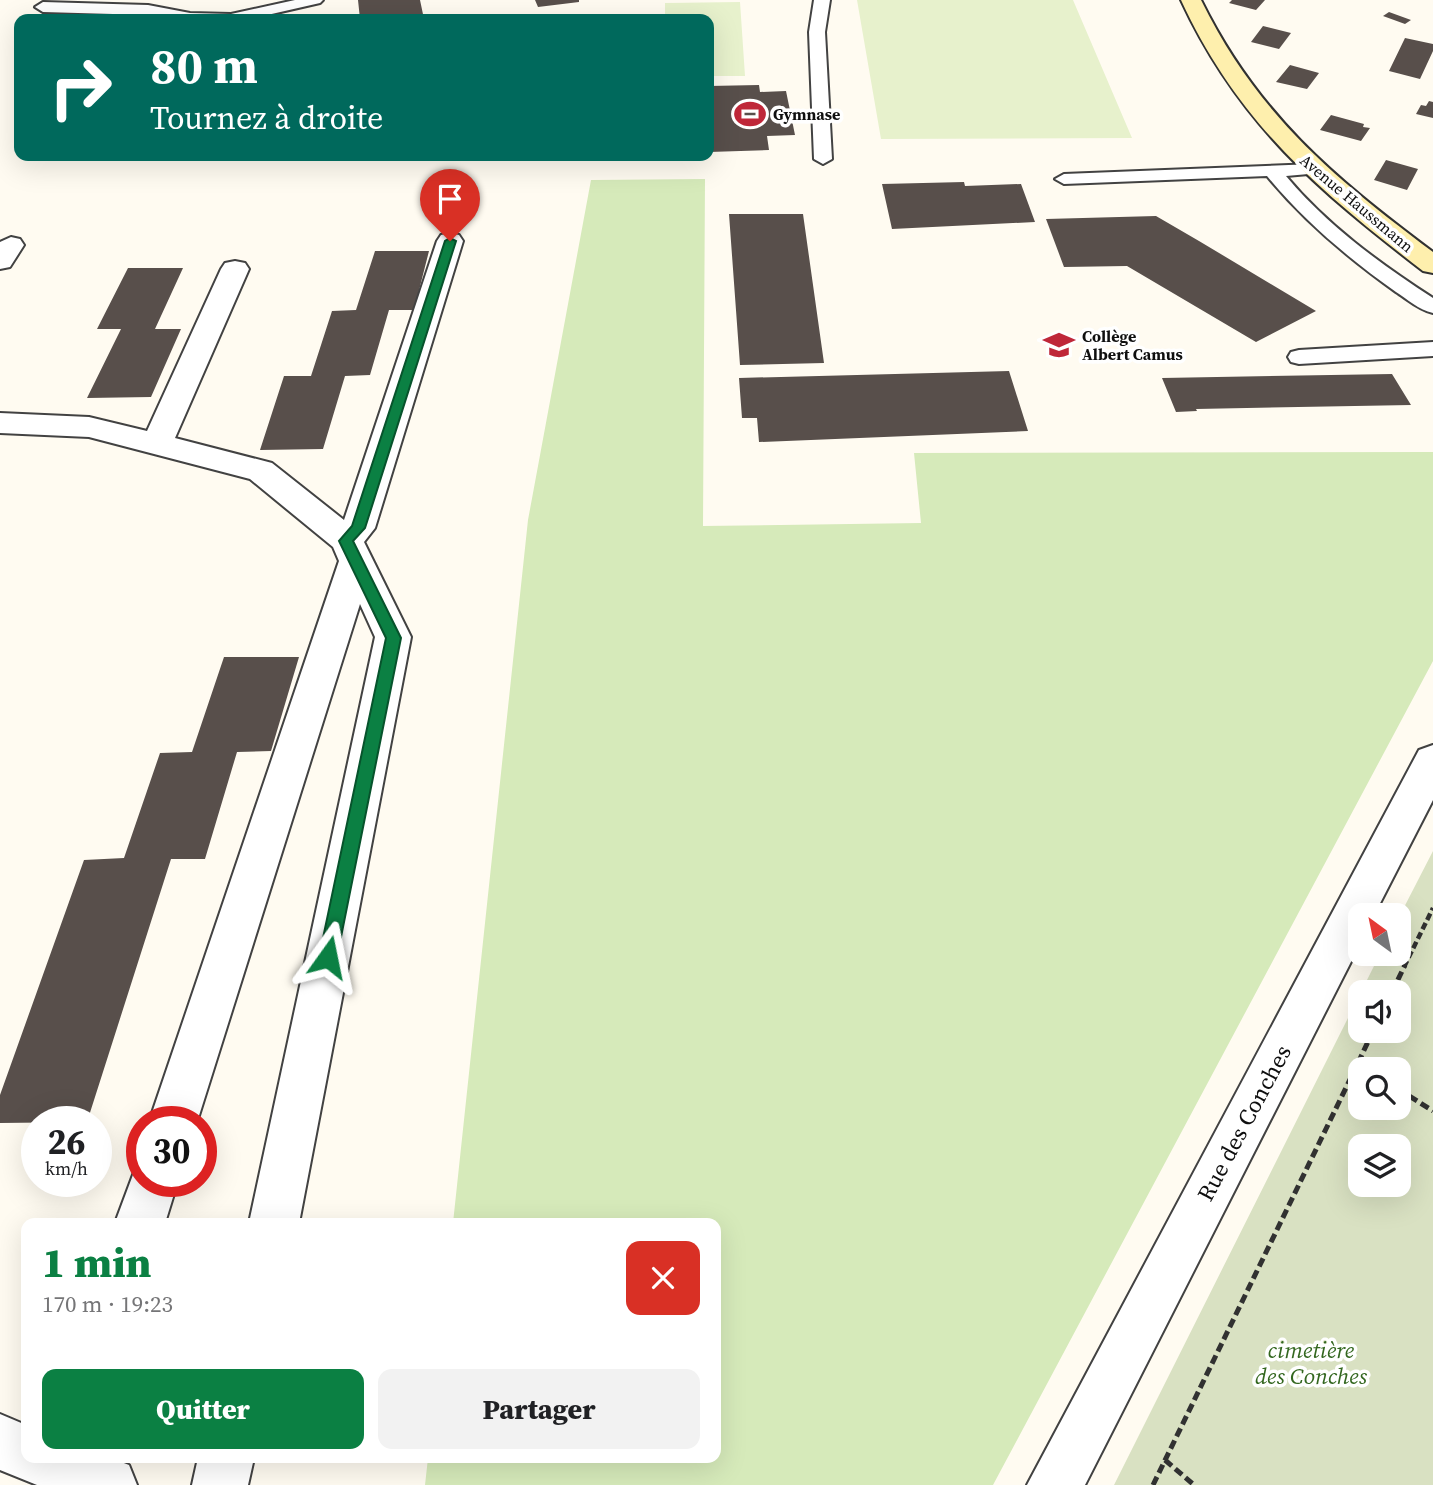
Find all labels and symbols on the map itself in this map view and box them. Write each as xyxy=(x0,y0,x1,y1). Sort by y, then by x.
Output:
sports icon: Gymnase xyxy=(733,97,767,131)
place label: Gymnase xyxy=(773,103,840,125)
street label: Avenue Haussmann xyxy=(1296,149,1419,257)
pin xyxy=(420,169,480,241)
place label: Collège Albert Camus xyxy=(1082,325,1183,365)
school or university icon: Collège Albert Camus xyxy=(1042,328,1076,362)
north arrow xyxy=(1348,903,1410,966)
position arrow xyxy=(291,920,365,994)
street label: Rue des Conches xyxy=(1189,1039,1299,1207)
speed limit sign: 30 xyxy=(126,1106,217,1197)
park label: cimetière des Conches xyxy=(1255,1334,1368,1392)

